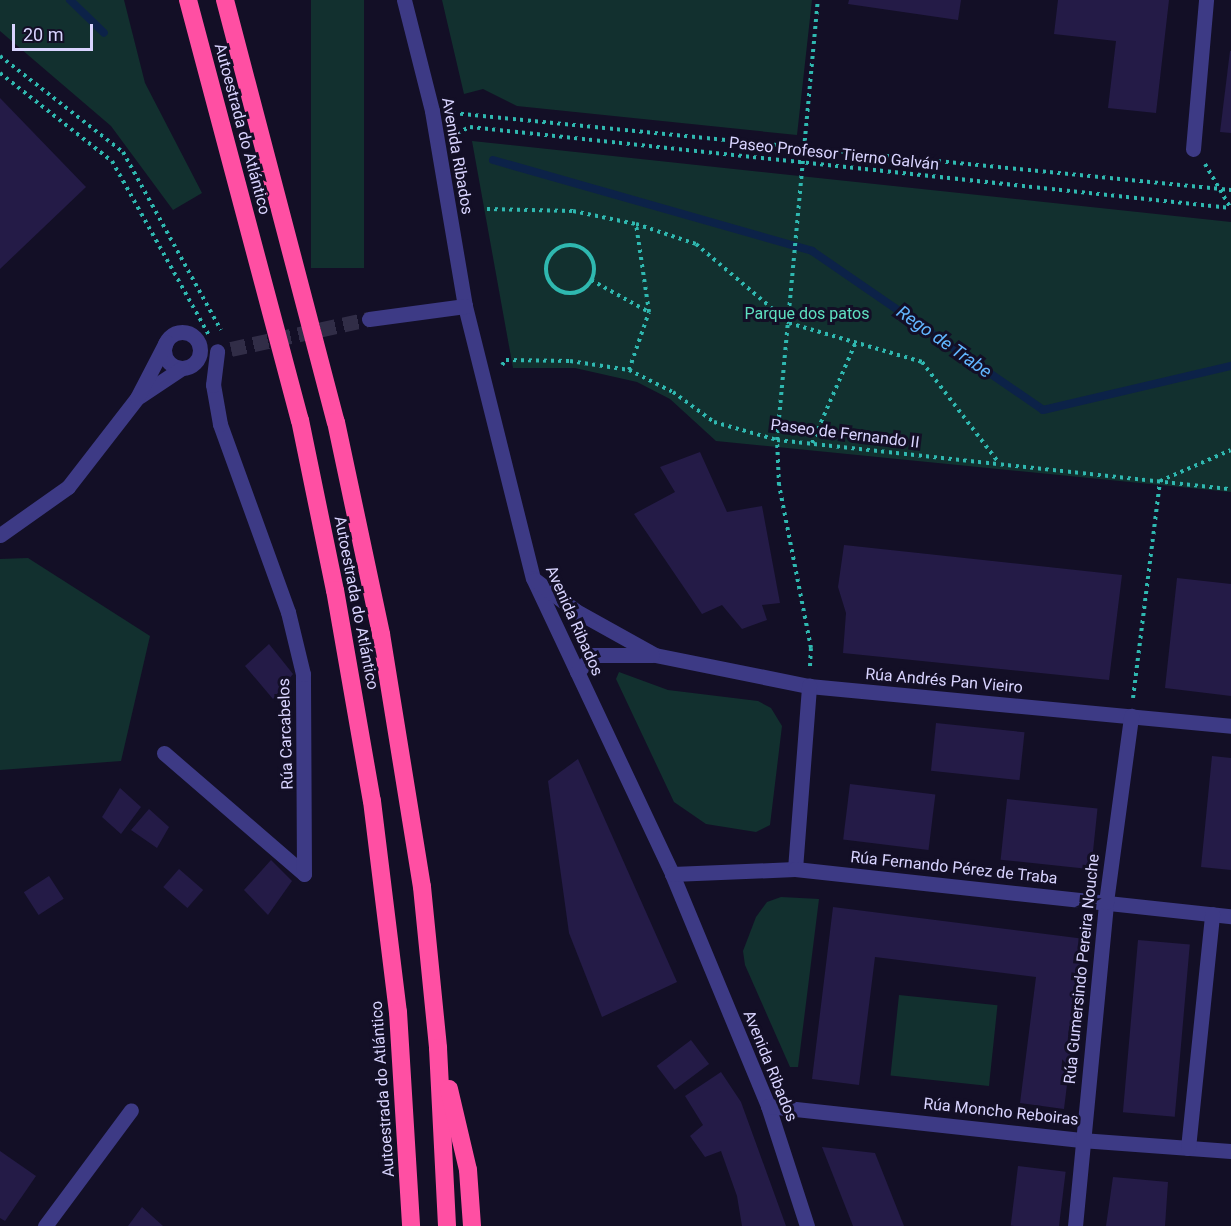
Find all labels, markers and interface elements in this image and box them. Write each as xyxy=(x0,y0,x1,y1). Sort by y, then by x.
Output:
scale bar xyxy=(15,12,96,50)
text: 20 m xyxy=(23,24,63,45)
street label: Autoestrada do Atlántico xyxy=(210,41,274,217)
street label: Avenida Ribados xyxy=(437,96,477,216)
street label: Paseo Profesor Tierno Galván xyxy=(728,133,940,175)
water label: Rego de Trabe xyxy=(892,301,996,383)
park label: Parque dos patos xyxy=(745,304,869,324)
street label: Paseo de Fernando II xyxy=(769,415,921,453)
street label: Autoestrada do Atlántico xyxy=(330,515,382,691)
street label: Avenida Ribados xyxy=(541,563,607,679)
street label: Rúa Andrés Pan Vieiro xyxy=(864,665,1024,697)
street label: Rúa Carcabelos xyxy=(274,678,298,790)
street label: Rúa Fernando Pérez de Traba xyxy=(849,848,1059,888)
street label: Rúa Gumersindo Pereira Nouche xyxy=(1060,853,1104,1085)
street label: Autoestrada do Atlántico xyxy=(367,1000,399,1178)
street label: Avenida Ribados xyxy=(739,1007,801,1125)
street label: Rúa Moncho Reboiras xyxy=(922,1094,1080,1130)

